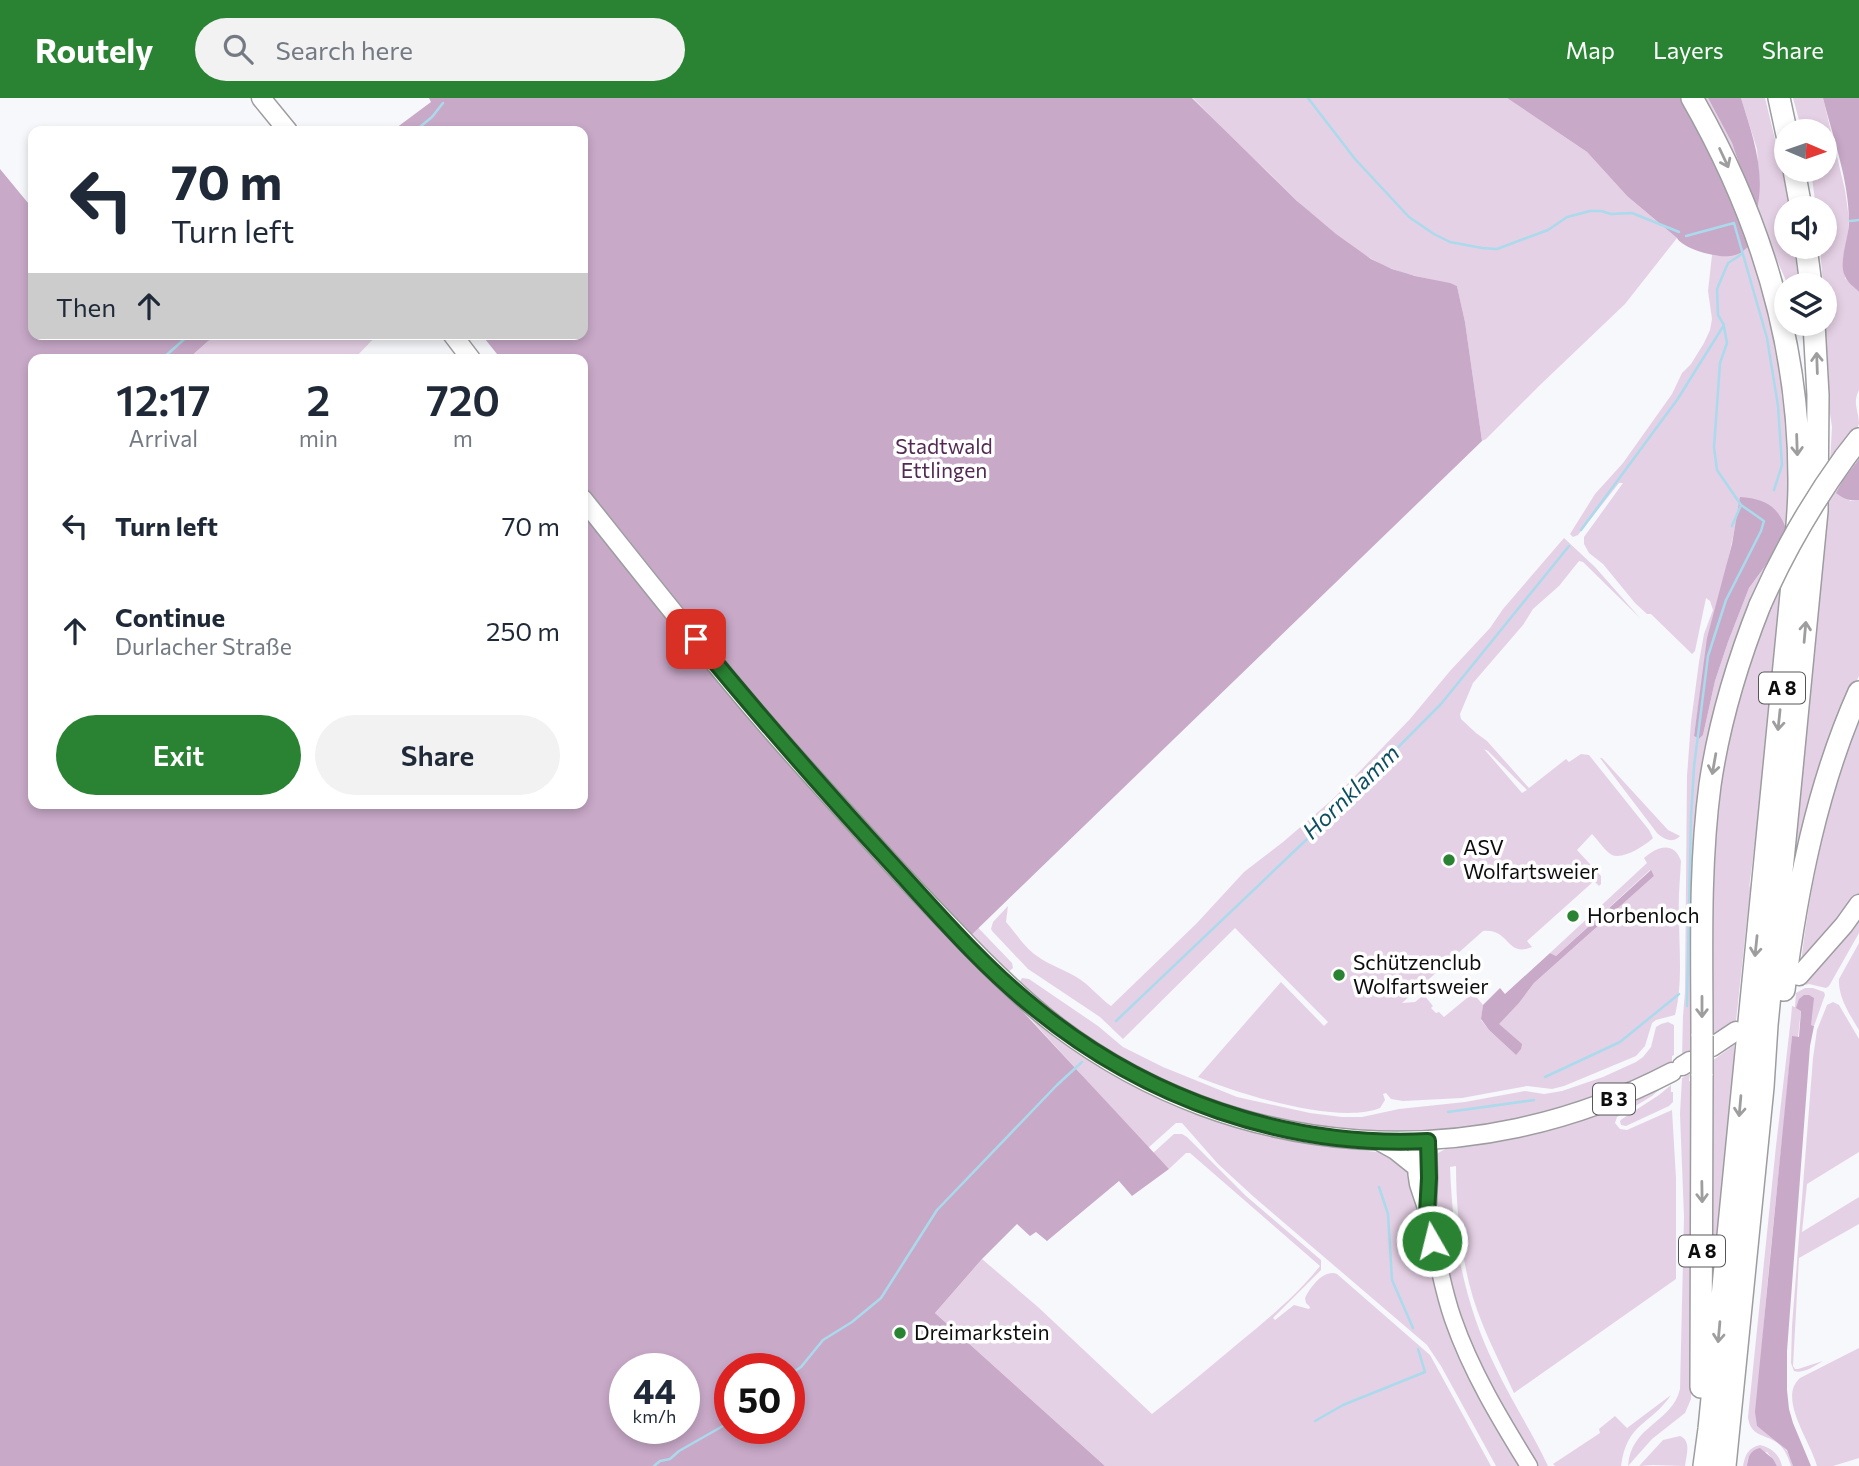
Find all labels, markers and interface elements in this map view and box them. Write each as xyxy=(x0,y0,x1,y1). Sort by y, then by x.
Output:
search box xyxy=(195,18,685,81)
text: Routely xyxy=(35,29,153,70)
icon: search xyxy=(219,30,257,68)
text: Search here xyxy=(275,34,413,65)
text: Map xyxy=(1566,35,1615,64)
text: Layers xyxy=(1653,35,1724,64)
text: Share xyxy=(1762,35,1824,64)
north arrow xyxy=(1774,119,1838,182)
map controls xyxy=(1774,119,1837,336)
one-way arrow xyxy=(1718,147,1732,168)
text: 70 m xyxy=(171,150,282,210)
icon: left xyxy=(56,154,147,245)
button: sound xyxy=(1774,196,1837,259)
text: Turn left xyxy=(171,210,295,250)
button: layers xyxy=(1774,273,1837,336)
icon: ahead xyxy=(130,287,168,325)
text: Then xyxy=(56,291,116,322)
one-way arrow xyxy=(1810,351,1823,374)
text: 12:17 xyxy=(116,373,211,425)
text: 2 xyxy=(306,373,330,425)
text: 720 xyxy=(426,373,500,425)
text: Arrival xyxy=(129,424,198,452)
text: min xyxy=(299,424,338,452)
text: m xyxy=(453,424,473,452)
park label: Stadtwald Ettlingen xyxy=(895,433,993,482)
one-way arrow xyxy=(1791,433,1804,456)
icon: left xyxy=(56,507,94,545)
text: Turn left xyxy=(115,510,218,541)
text: 70 m xyxy=(502,510,560,541)
text: Continue xyxy=(115,601,225,632)
pin xyxy=(666,609,726,669)
icon: ahead xyxy=(56,612,94,650)
text: 250 m xyxy=(486,615,560,646)
icon: arrive xyxy=(677,620,715,658)
one-way arrow xyxy=(1799,621,1812,644)
text: Durlacher Straße xyxy=(115,632,292,660)
road number: A 8 xyxy=(1759,673,1805,704)
one-way arrow xyxy=(1772,708,1785,731)
button: Exit xyxy=(56,715,301,795)
button: Share xyxy=(315,715,560,795)
water label: Hornklamm xyxy=(1296,738,1405,844)
one-way arrow xyxy=(1707,753,1720,775)
place label: ASV Wolfartsweier xyxy=(1463,834,1599,883)
marker: ASV Wolfartsweier xyxy=(1441,852,1457,868)
place label: Horbenloch xyxy=(1587,902,1700,927)
marker: Horbenloch xyxy=(1565,908,1581,924)
one-way arrow xyxy=(1749,935,1762,957)
place label: Schützenclub Wolfartsweier xyxy=(1353,949,1489,998)
marker: Schützenclub Wolfartsweier xyxy=(1331,967,1347,983)
one-way arrow xyxy=(1695,996,1709,1019)
road number: B 3 xyxy=(1593,1084,1635,1114)
one-way arrow xyxy=(1734,1094,1747,1117)
one-way arrow xyxy=(1695,1180,1709,1203)
position arrow xyxy=(1395,1204,1469,1278)
road number: A 8 xyxy=(1679,1236,1725,1266)
place label: Dreimarkstein xyxy=(914,1319,1050,1344)
one-way arrow xyxy=(1712,1321,1725,1343)
marker: Dreimarkstein xyxy=(892,1325,908,1341)
speed limit sign: 50 xyxy=(714,1353,805,1444)
text: 44 xyxy=(633,1368,676,1411)
text: km/h xyxy=(633,1405,676,1427)

